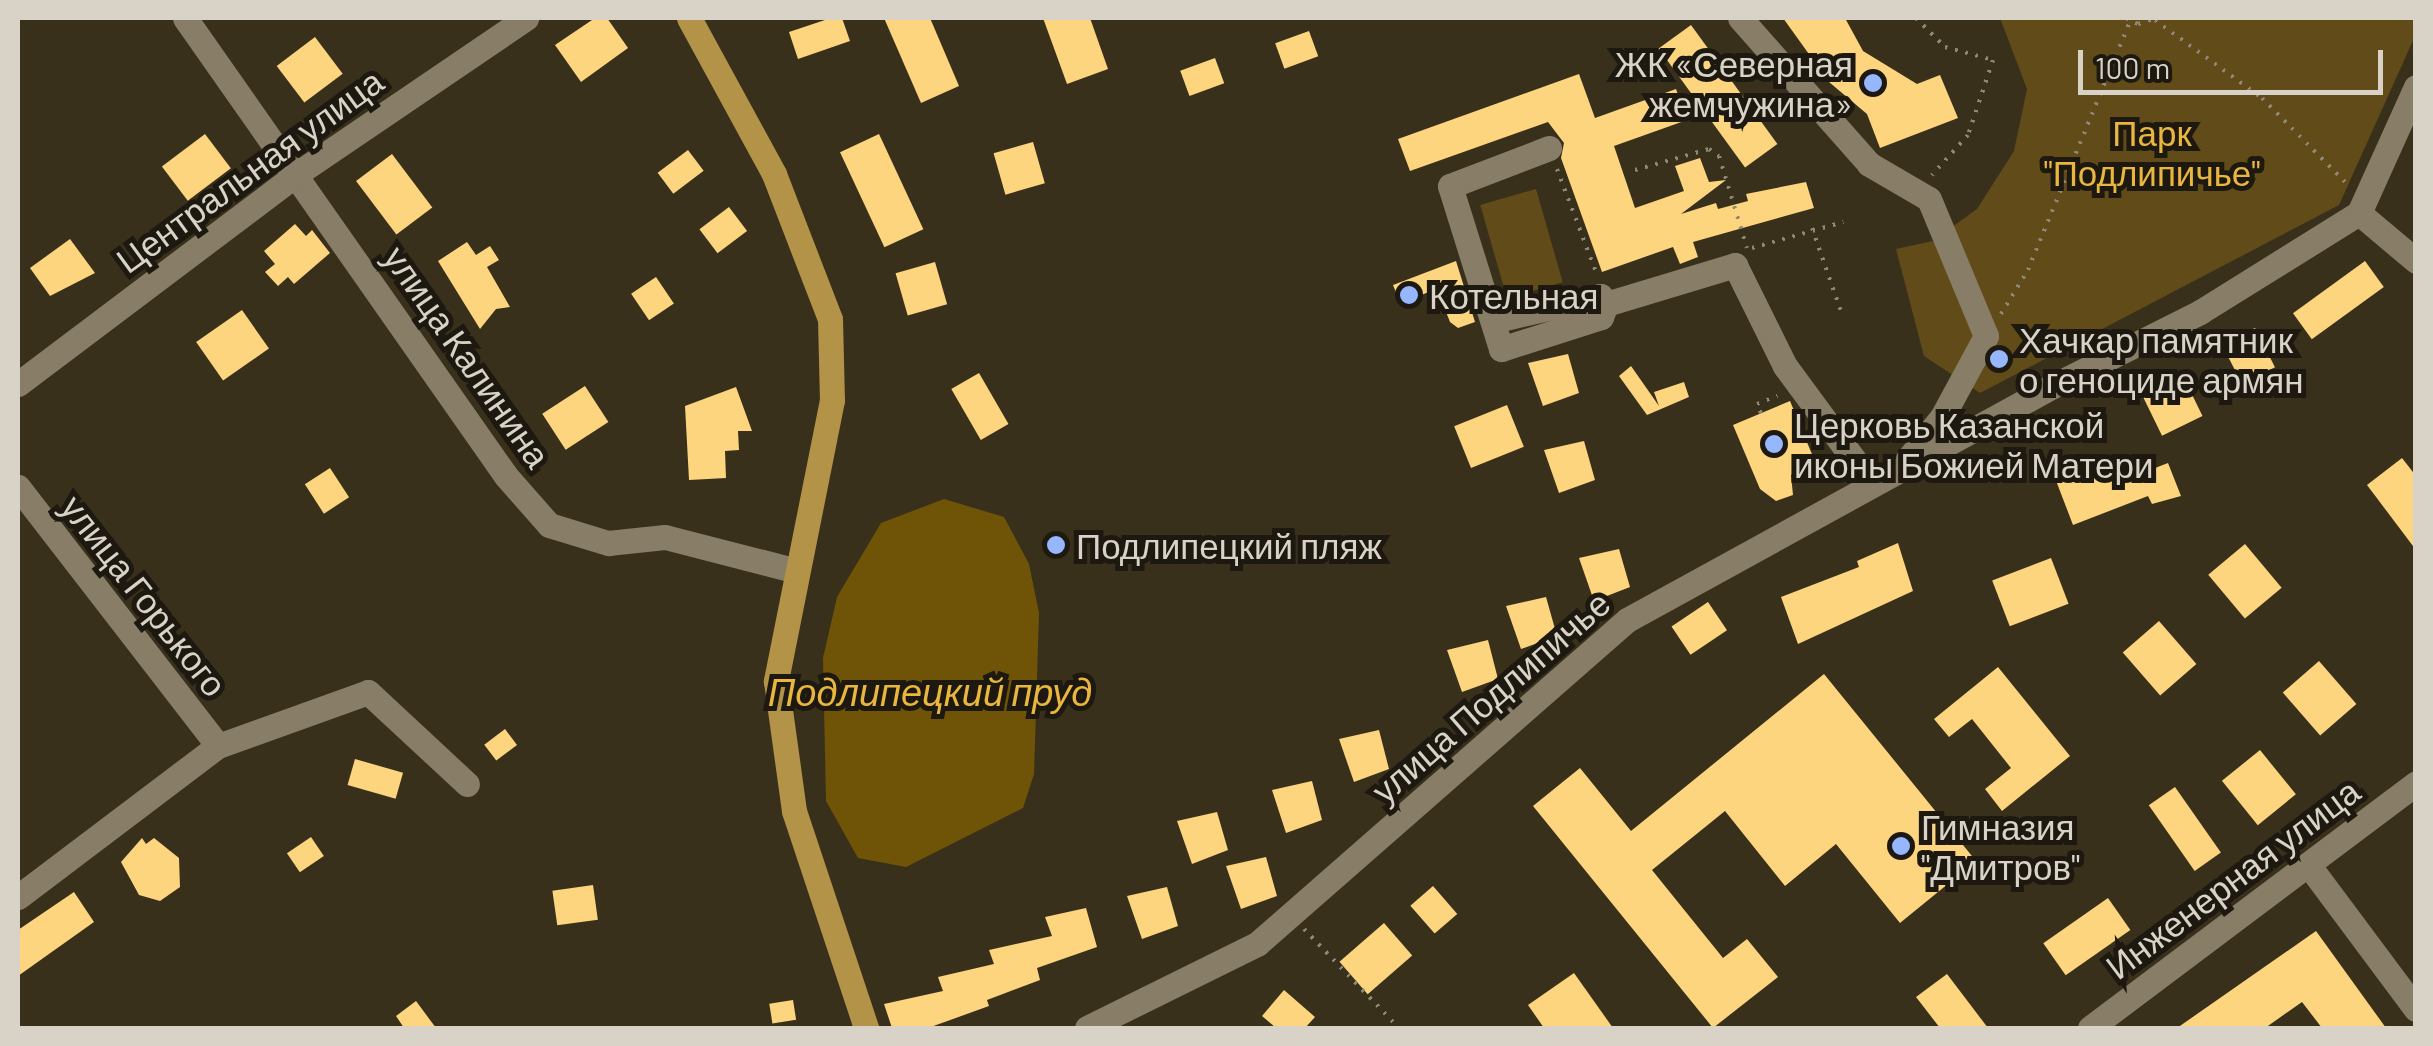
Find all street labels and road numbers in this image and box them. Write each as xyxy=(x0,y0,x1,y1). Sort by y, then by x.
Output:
street label: Центральная улица xyxy=(108,59,390,281)
street label: улица Калинина xyxy=(376,237,560,475)
street label: улица Горького xyxy=(53,486,237,704)
street label: улица Подлипичье xyxy=(1362,581,1618,811)
street label: Инженерная улица xyxy=(2097,769,2367,987)

